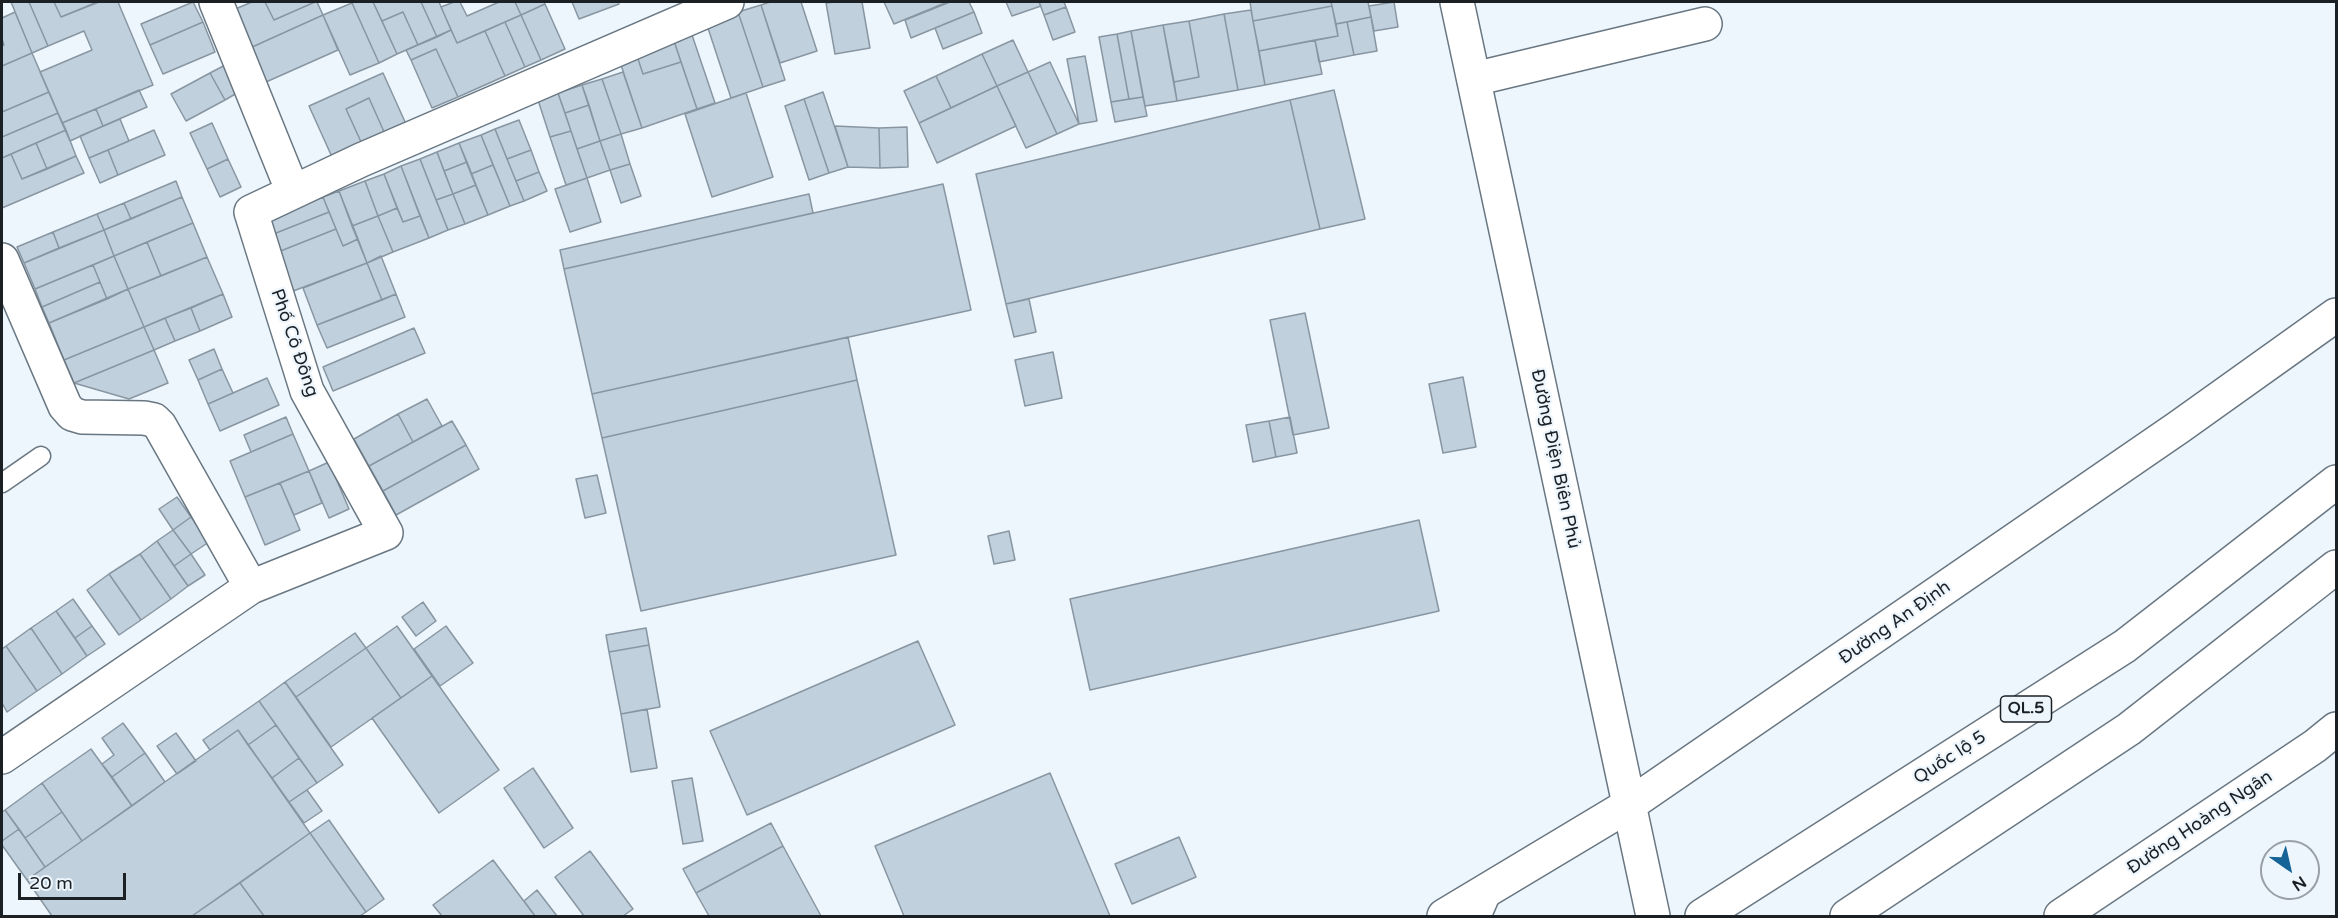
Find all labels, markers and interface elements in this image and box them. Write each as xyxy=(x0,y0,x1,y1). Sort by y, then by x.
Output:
street label: Phố Cô Đông xyxy=(265,286,323,400)
street label: Đường Điện Biên Phủ xyxy=(1525,367,1585,551)
street label: Đường An Định xyxy=(1835,576,1955,670)
road number: QL.5 xyxy=(2000,696,2052,722)
street label: Quốc lộ 5 xyxy=(1910,727,1990,789)
street label: Đường Hoàng Ngân xyxy=(2123,766,2277,880)
north arrow xyxy=(2260,840,2320,900)
scale bar xyxy=(21,861,129,899)
text: N xyxy=(2288,871,2310,895)
text: 20 m xyxy=(29,872,73,894)

